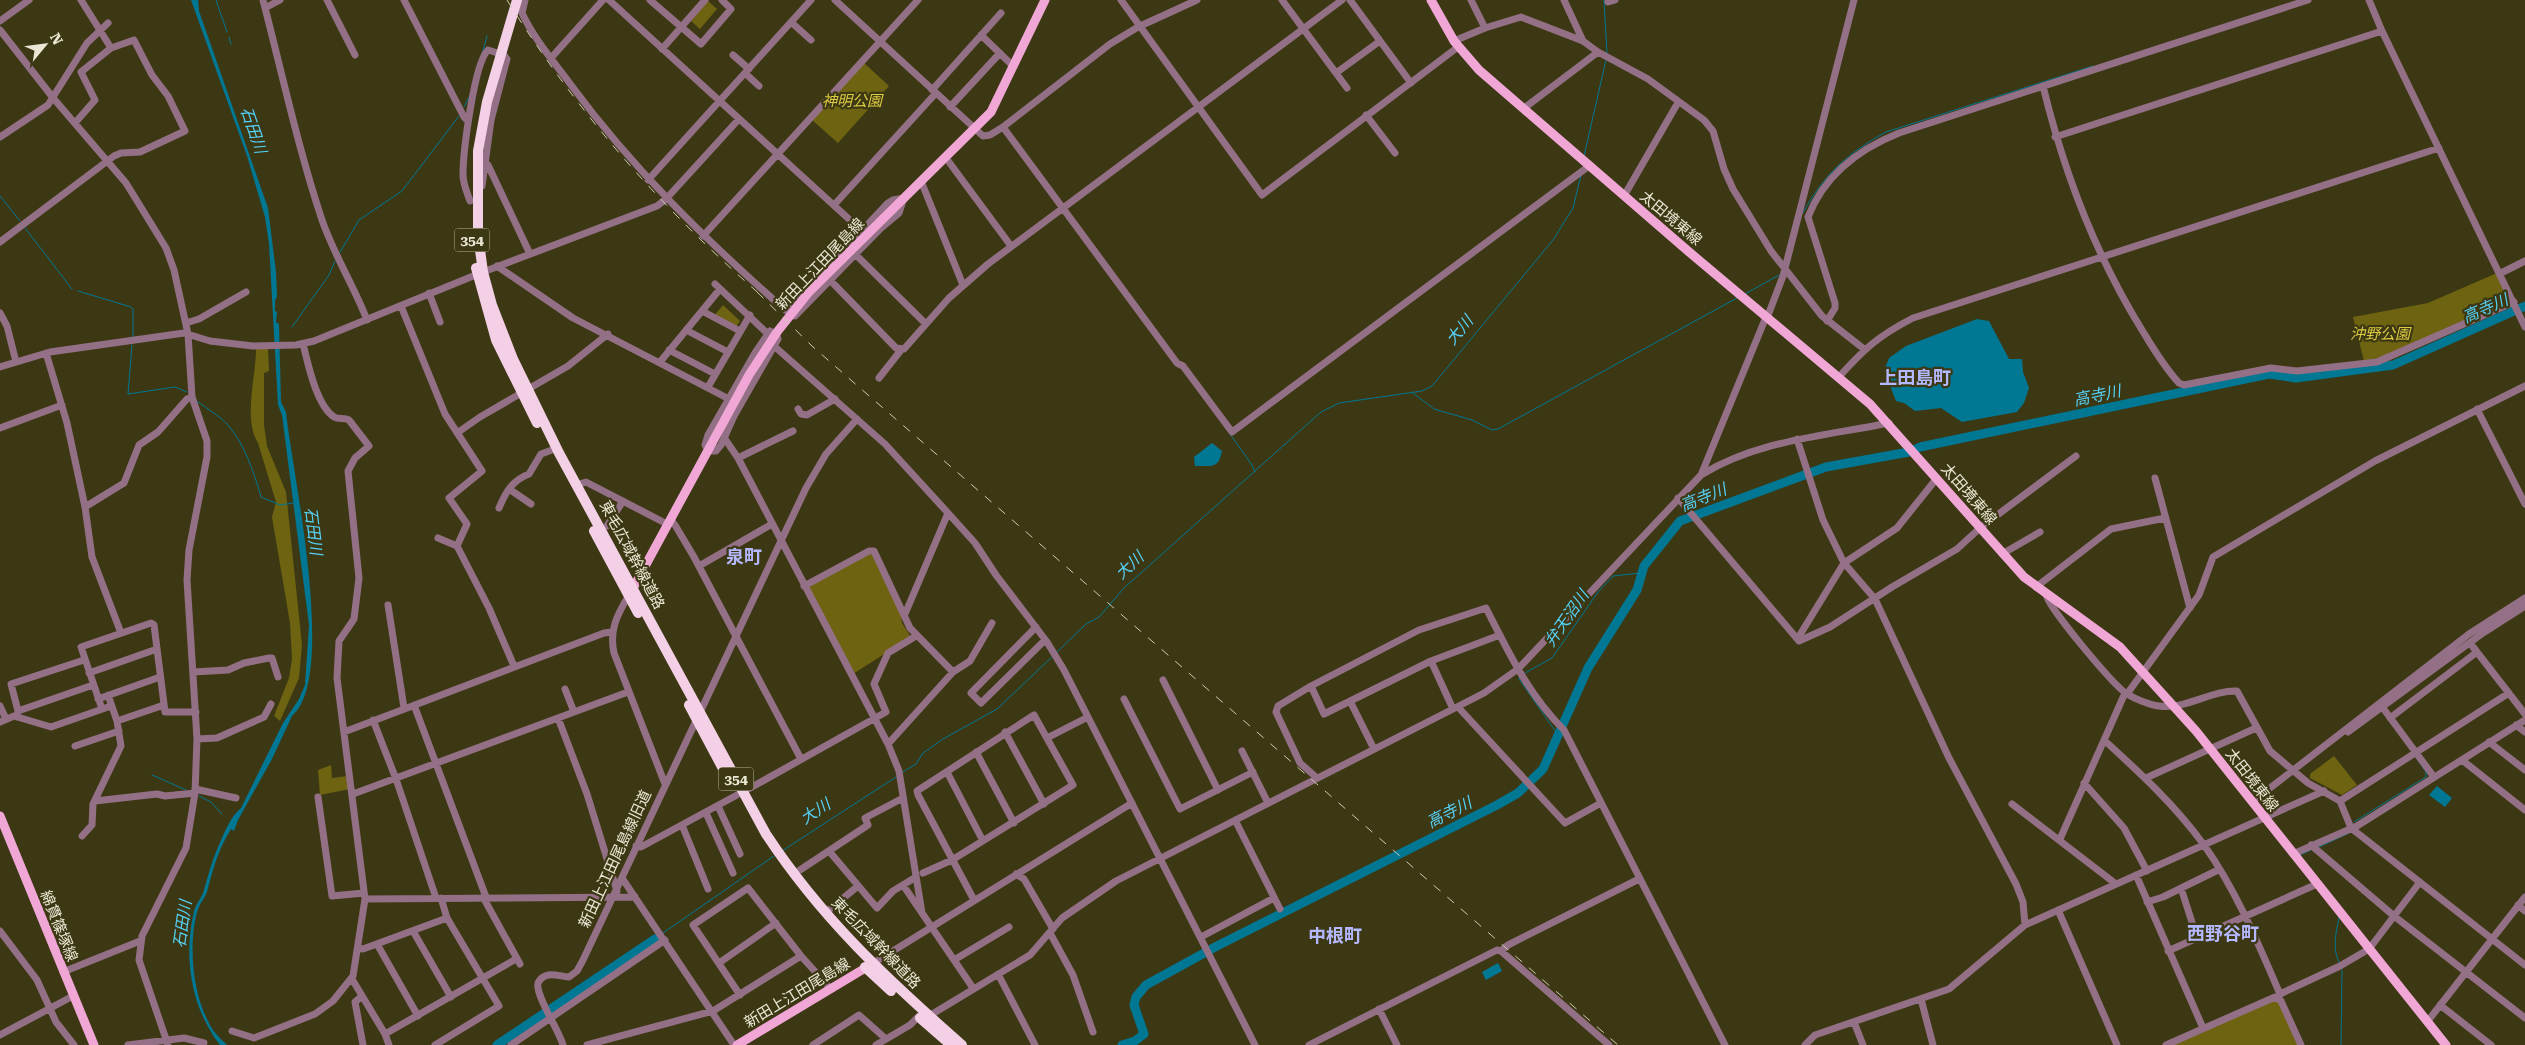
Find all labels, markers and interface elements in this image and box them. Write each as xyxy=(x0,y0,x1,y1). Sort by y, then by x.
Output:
north arrow xyxy=(20,20,70,70)
text: N xyxy=(47,30,66,47)
park label: 神明公園 xyxy=(822,92,884,110)
water label: 石田川 xyxy=(237,104,271,158)
street label: 太田境東線 xyxy=(1636,187,1706,249)
street label: 新田上江田尾島線 xyxy=(772,215,868,313)
road number: 354 xyxy=(454,228,490,252)
water label: 高寺川 xyxy=(2459,289,2513,327)
water label: 大川 xyxy=(1442,310,1478,349)
park label: 沖野公園 xyxy=(2350,325,2412,343)
district label: 上田島町 xyxy=(1879,367,1951,388)
water label: 高寺川 xyxy=(2072,381,2125,410)
street label: 太田境東線 xyxy=(1938,460,2000,528)
water label: 高寺川 xyxy=(1677,479,1731,515)
street label: 東毛広域幹線道路 xyxy=(596,498,668,612)
water label: 石田川 xyxy=(301,506,326,558)
district label: 泉町 xyxy=(726,546,762,567)
water label: 大川 xyxy=(1111,546,1149,583)
water label: 弁天沼川 xyxy=(1540,585,1594,650)
street label: 太田境東線 xyxy=(2222,745,2282,815)
road number: 354 xyxy=(718,768,754,791)
street label: 新田上江田尾島線旧道 xyxy=(575,787,655,931)
water label: 高寺川 xyxy=(1424,792,1477,832)
water label: 大川 xyxy=(797,794,836,828)
street label: 綿貫篠塚線 xyxy=(37,888,81,964)
street label: 東毛広域幹線道路 xyxy=(828,894,924,992)
water label: 石田川 xyxy=(170,897,196,949)
district label: 西野谷町 xyxy=(2187,923,2259,944)
district label: 中根町 xyxy=(1308,925,1362,946)
street label: 新田上江田尾島線 xyxy=(741,954,853,1032)

